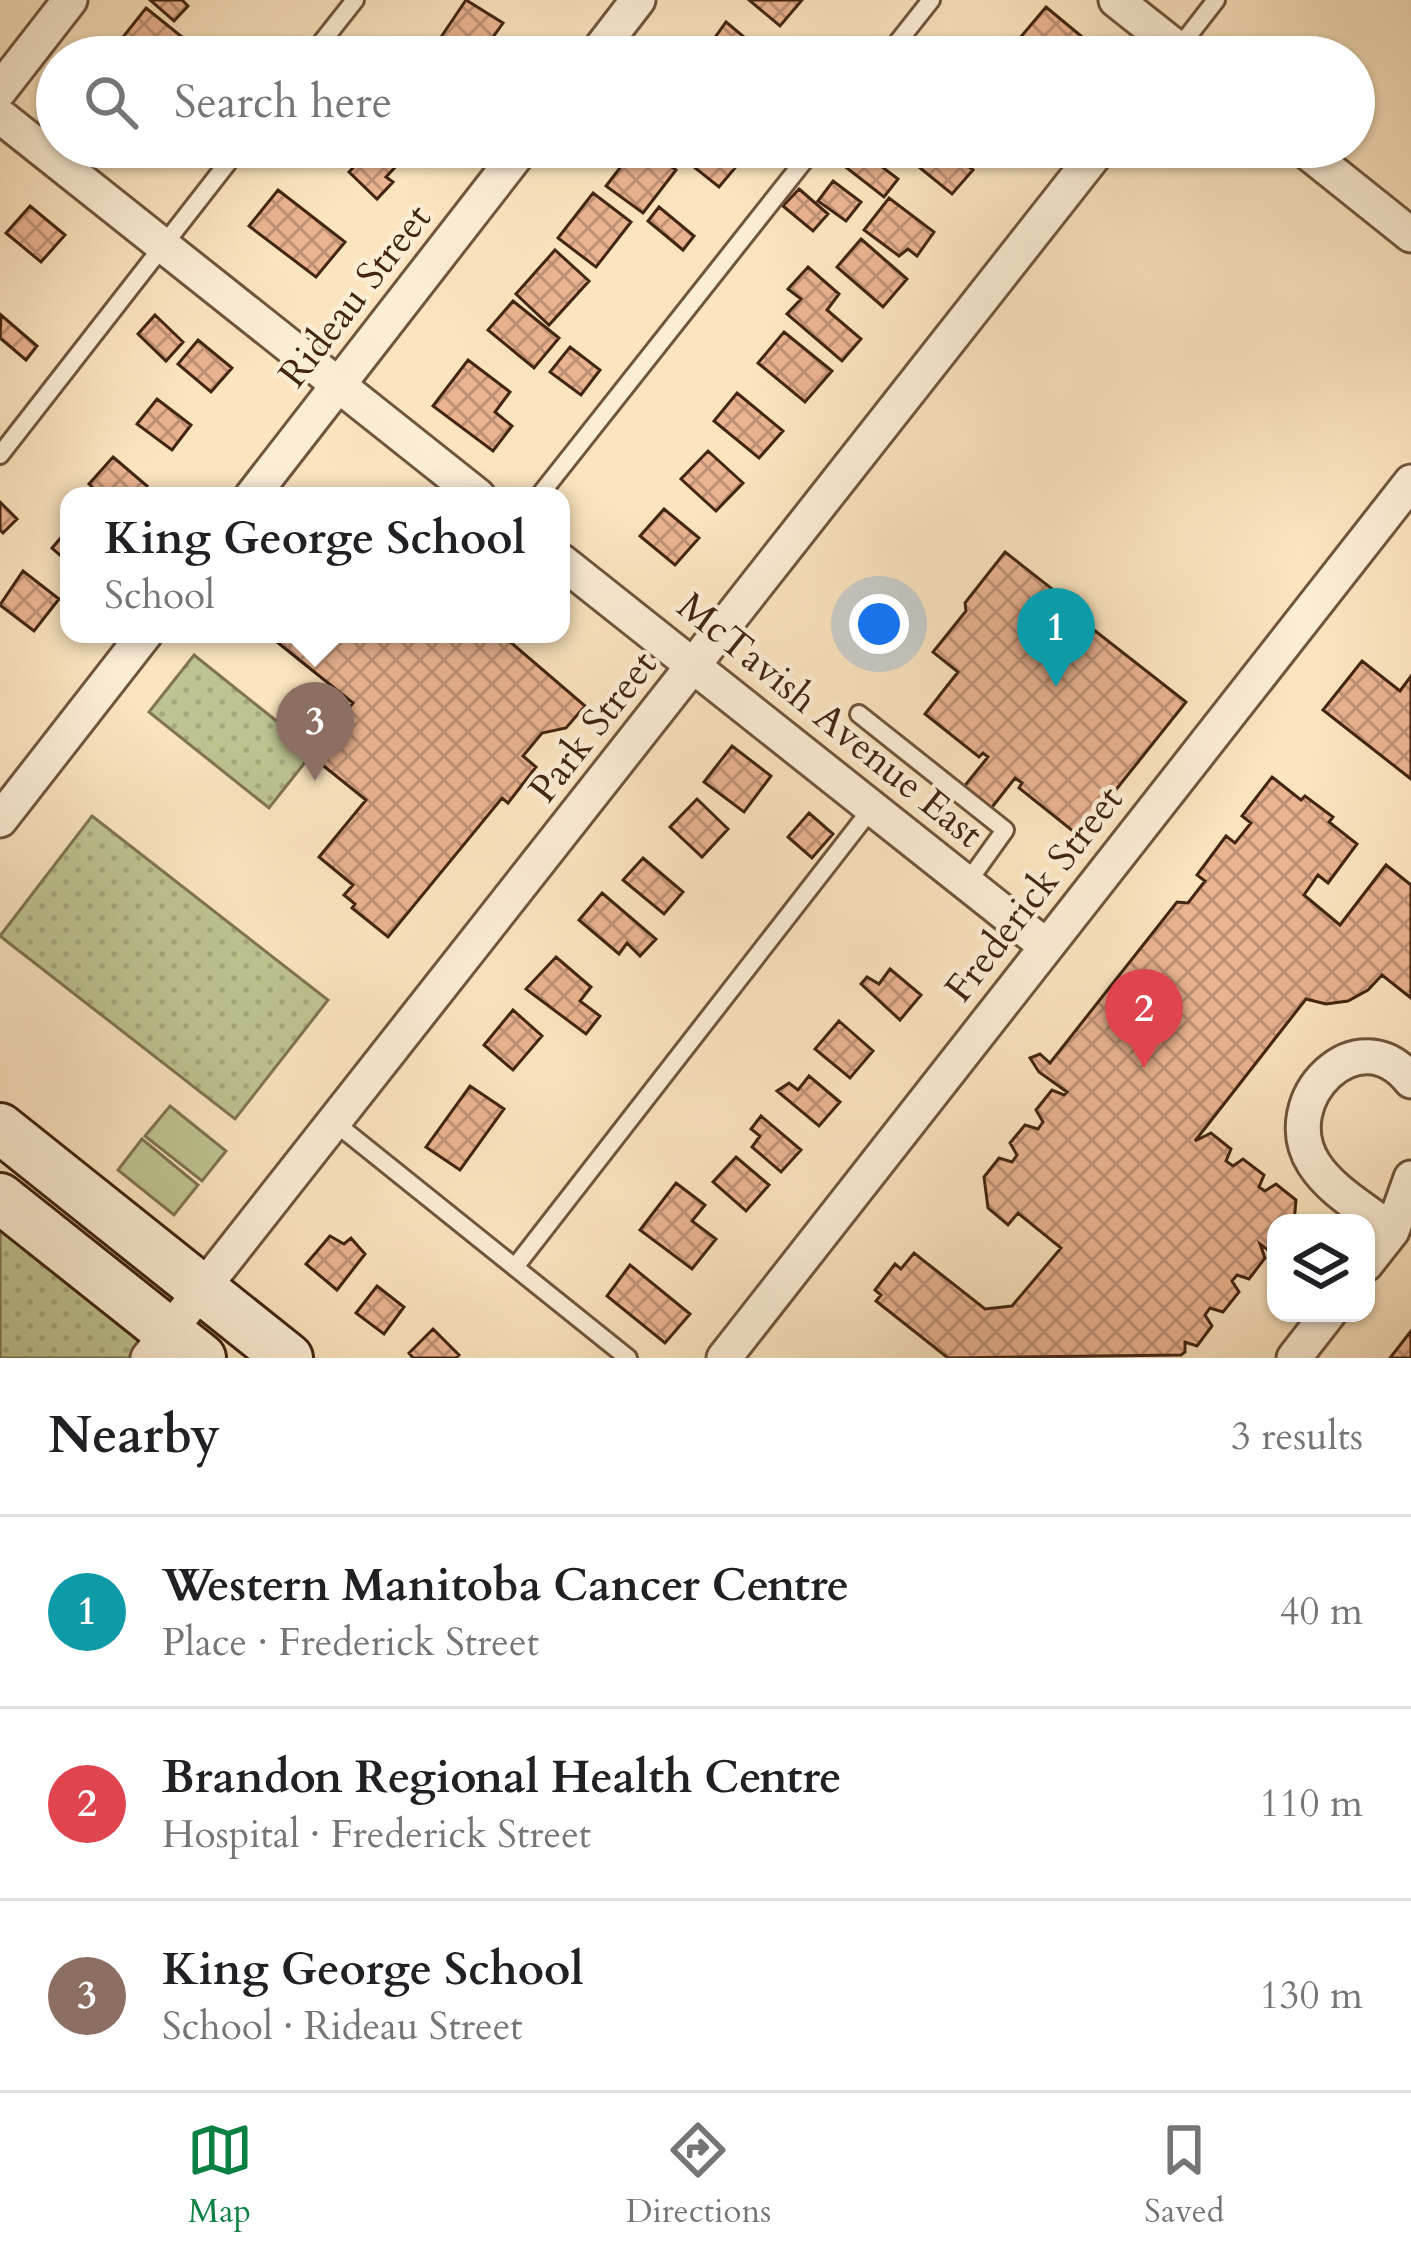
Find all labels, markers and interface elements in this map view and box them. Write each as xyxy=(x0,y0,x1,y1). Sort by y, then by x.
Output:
search box xyxy=(36,36,1375,168)
icon: search xyxy=(78,69,144,135)
text: Search here xyxy=(174,72,392,133)
street label: Rideau Street xyxy=(267,193,443,399)
popup xyxy=(60,487,570,643)
text: King George School xyxy=(104,508,526,569)
text: School xyxy=(104,569,215,622)
street label: McTavish Avenue East xyxy=(666,580,994,860)
pin: 1 xyxy=(1017,588,1095,687)
your location xyxy=(849,594,909,654)
street label: Park Street xyxy=(517,640,669,814)
pin: 3 xyxy=(276,682,354,781)
street label: Frederick Street xyxy=(933,775,1135,1013)
pin: 2 xyxy=(1105,969,1183,1068)
map controls xyxy=(1267,1214,1375,1322)
button: layers xyxy=(1267,1214,1375,1322)
text: Nearby xyxy=(48,1401,220,1471)
text: 3 results xyxy=(1231,1410,1363,1463)
text: Western Manitoba Cancer Centre xyxy=(162,1555,849,1616)
text: 1 xyxy=(77,1585,97,1638)
text: 40 m xyxy=(1280,1585,1363,1638)
text: Place · Frederick Street xyxy=(162,1616,539,1669)
text: Brandon Regional Health Centre xyxy=(162,1747,841,1808)
text: 2 xyxy=(77,1777,97,1830)
text: 110 m xyxy=(1260,1777,1363,1830)
text: Hospital · Frederick Street xyxy=(162,1808,591,1861)
text: King George School xyxy=(162,1939,584,2000)
text: 3 xyxy=(77,1969,97,2022)
text: 130 m xyxy=(1260,1969,1363,2022)
text: School · Rideau Street xyxy=(162,2000,523,2053)
tab: Map xyxy=(187,2117,253,2234)
tab: Directions xyxy=(626,2117,771,2234)
tab: Saved xyxy=(1144,2117,1224,2234)

